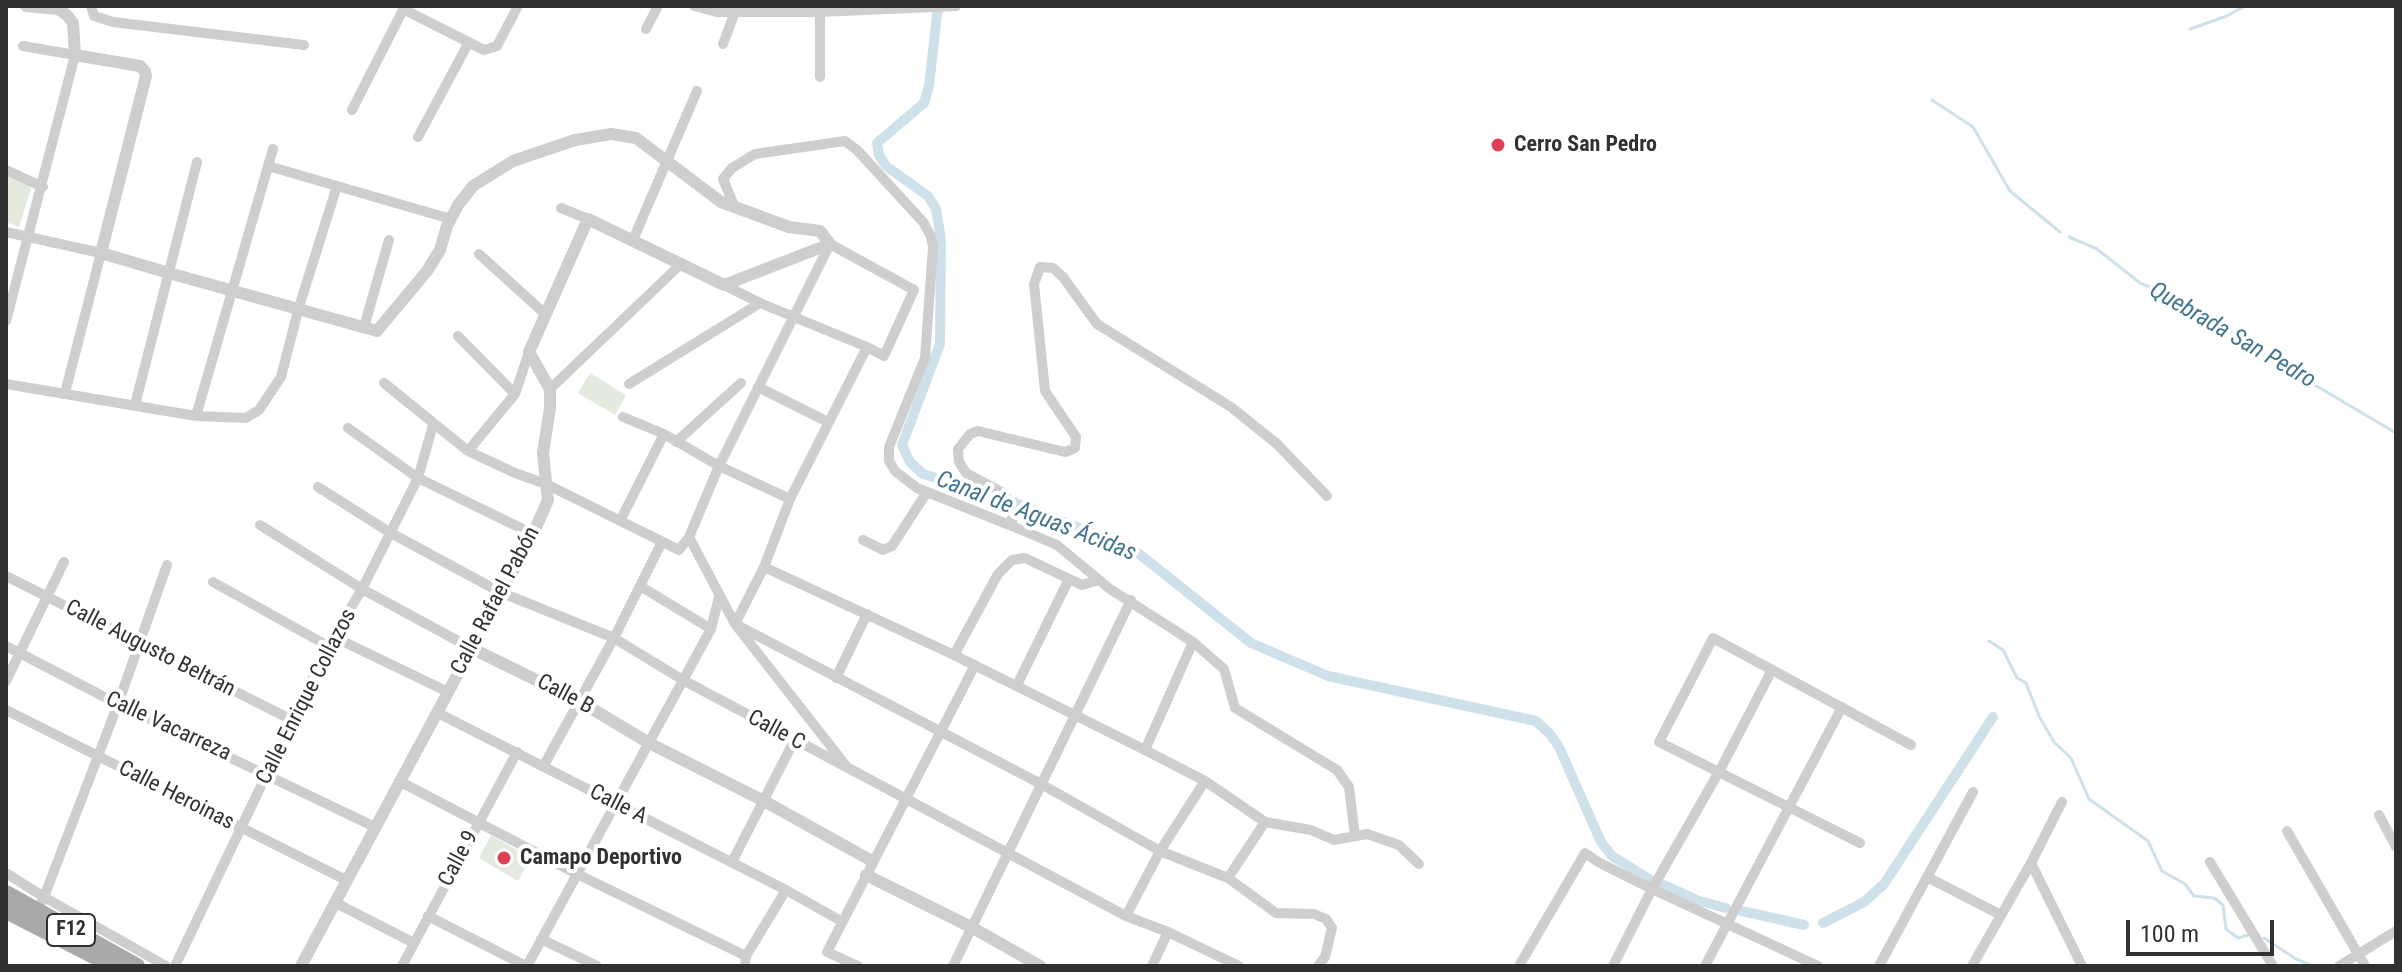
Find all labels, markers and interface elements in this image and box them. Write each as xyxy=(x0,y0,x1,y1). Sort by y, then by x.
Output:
place label: Cerro San Pedro xyxy=(1514,132,1657,158)
marker: Cerro San Pedro xyxy=(1489,136,1507,154)
water label: Quebrada San Pedro xyxy=(2144,277,2320,395)
water label: Canal de Aguas Ácidas xyxy=(932,466,1140,568)
street label: Calle Rafael Pabón xyxy=(446,523,546,679)
street label: Calle Augusto Beltrán xyxy=(61,595,239,703)
street label: Calle Enrique Collazos xyxy=(251,605,363,789)
street label: Calle B xyxy=(532,669,598,721)
street label: Calle Vacarreza xyxy=(101,686,235,768)
street label: Calle C xyxy=(743,705,809,757)
street label: Calle Heroinas xyxy=(114,756,238,836)
street label: Calle A xyxy=(585,779,651,831)
street label: Calle 9 xyxy=(433,827,485,891)
place label: Camapo Deportivo xyxy=(520,845,682,871)
marker: Camapo Deportivo xyxy=(495,849,513,867)
scale bar xyxy=(2130,904,2278,954)
road number: F12 xyxy=(47,914,95,946)
text: 100 m xyxy=(2140,920,2199,948)

